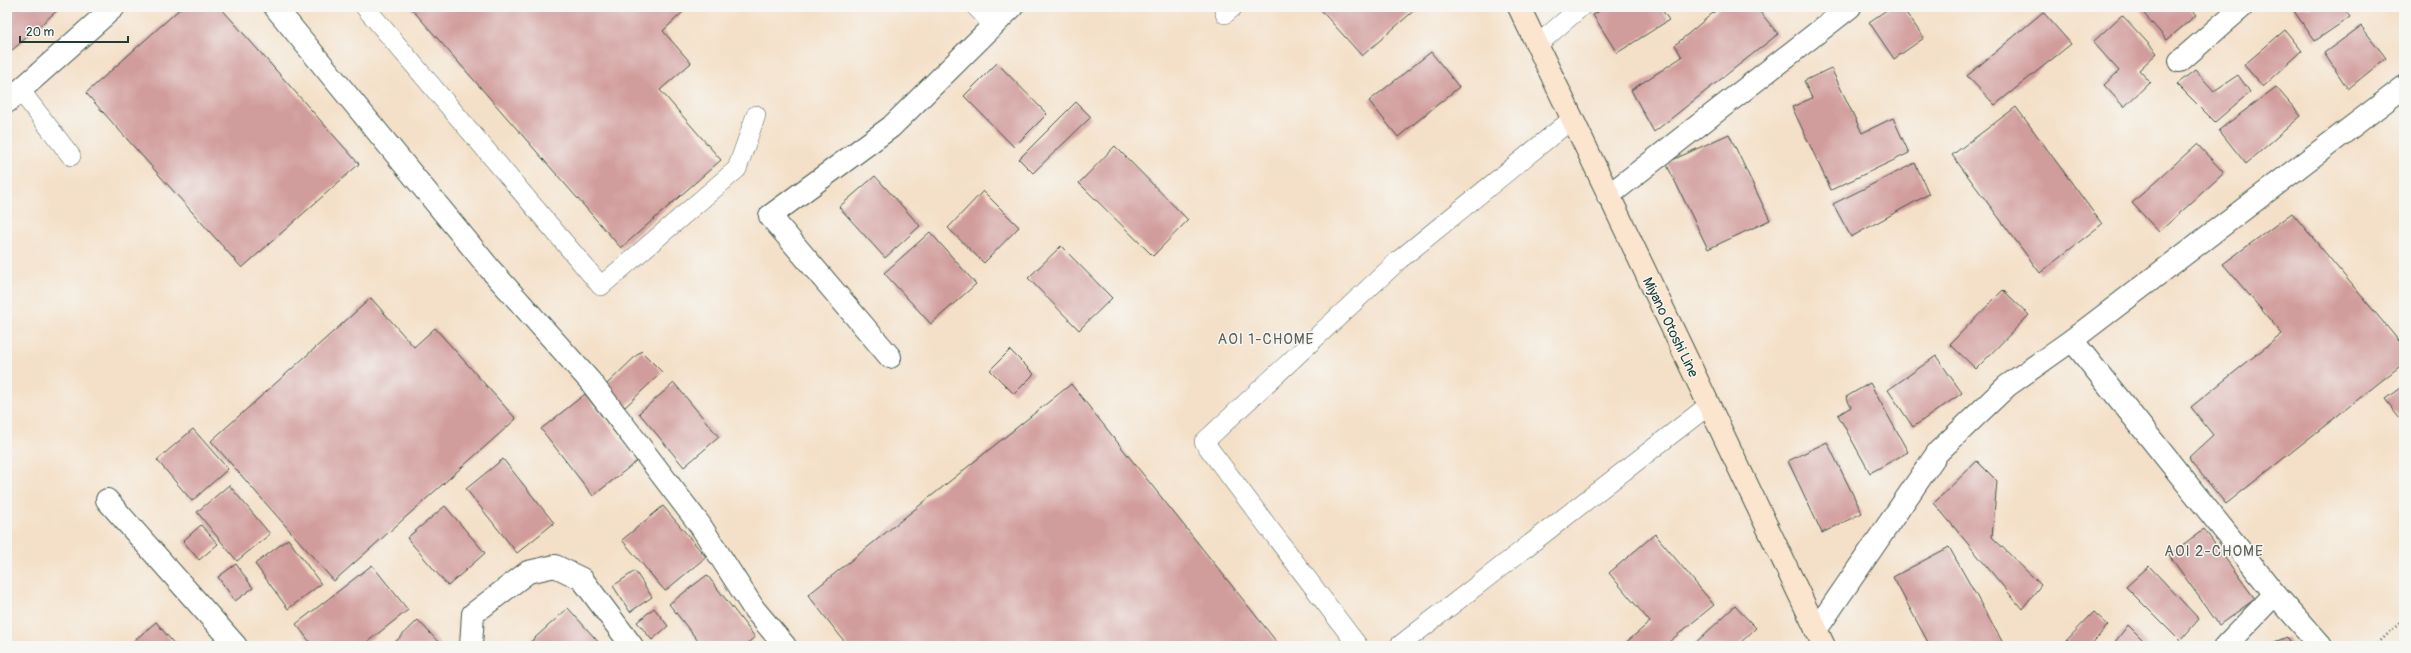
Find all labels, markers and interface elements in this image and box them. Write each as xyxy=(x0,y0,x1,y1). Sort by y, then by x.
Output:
scale bar xyxy=(20,18,128,44)
text: 20 m xyxy=(26,25,55,40)
street label: Miyano Otoshi Line xyxy=(1639,274,1702,380)
district label: AOI 1-CHOME xyxy=(1218,330,1314,349)
district label: AOI 2-CHOME xyxy=(2164,542,2264,561)

